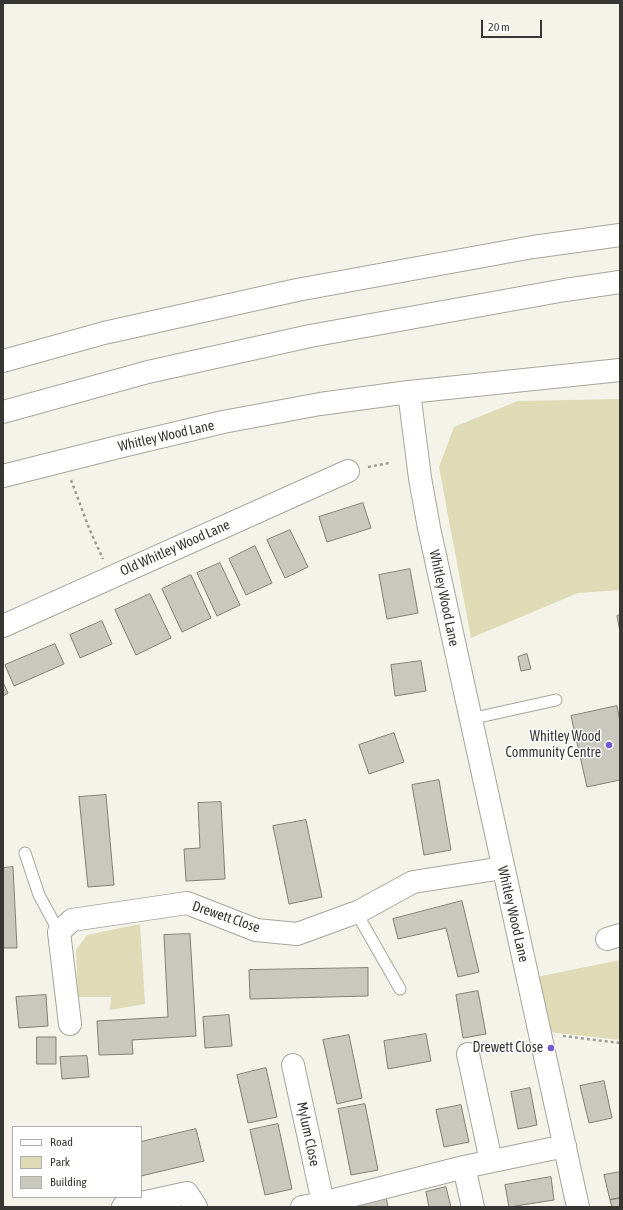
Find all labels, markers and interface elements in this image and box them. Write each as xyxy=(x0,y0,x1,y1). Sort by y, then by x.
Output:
scale bar xyxy=(483,12,544,38)
text: 20 m xyxy=(488,20,510,34)
street label: Whitley Wood Lane xyxy=(116,417,216,455)
street label: Old Whitley Wood Lane xyxy=(117,516,233,580)
street label: Whitley Wood Lane xyxy=(426,548,462,648)
place label: Whitley Wood Community Centre xyxy=(506,729,601,762)
marker: Whitley Wood Community Centre xyxy=(604,740,614,750)
street label: Whitley Wood Lane xyxy=(494,864,532,964)
street label: Drewett Close xyxy=(190,898,262,936)
place label: Drewett Close xyxy=(473,1040,543,1056)
marker: Drewett Close xyxy=(546,1043,556,1053)
street label: Mylum Close xyxy=(293,1100,323,1168)
legend xyxy=(12,1126,142,1198)
text: Road xyxy=(50,1135,73,1149)
text: Park xyxy=(50,1155,70,1169)
text: Building xyxy=(50,1175,87,1189)

